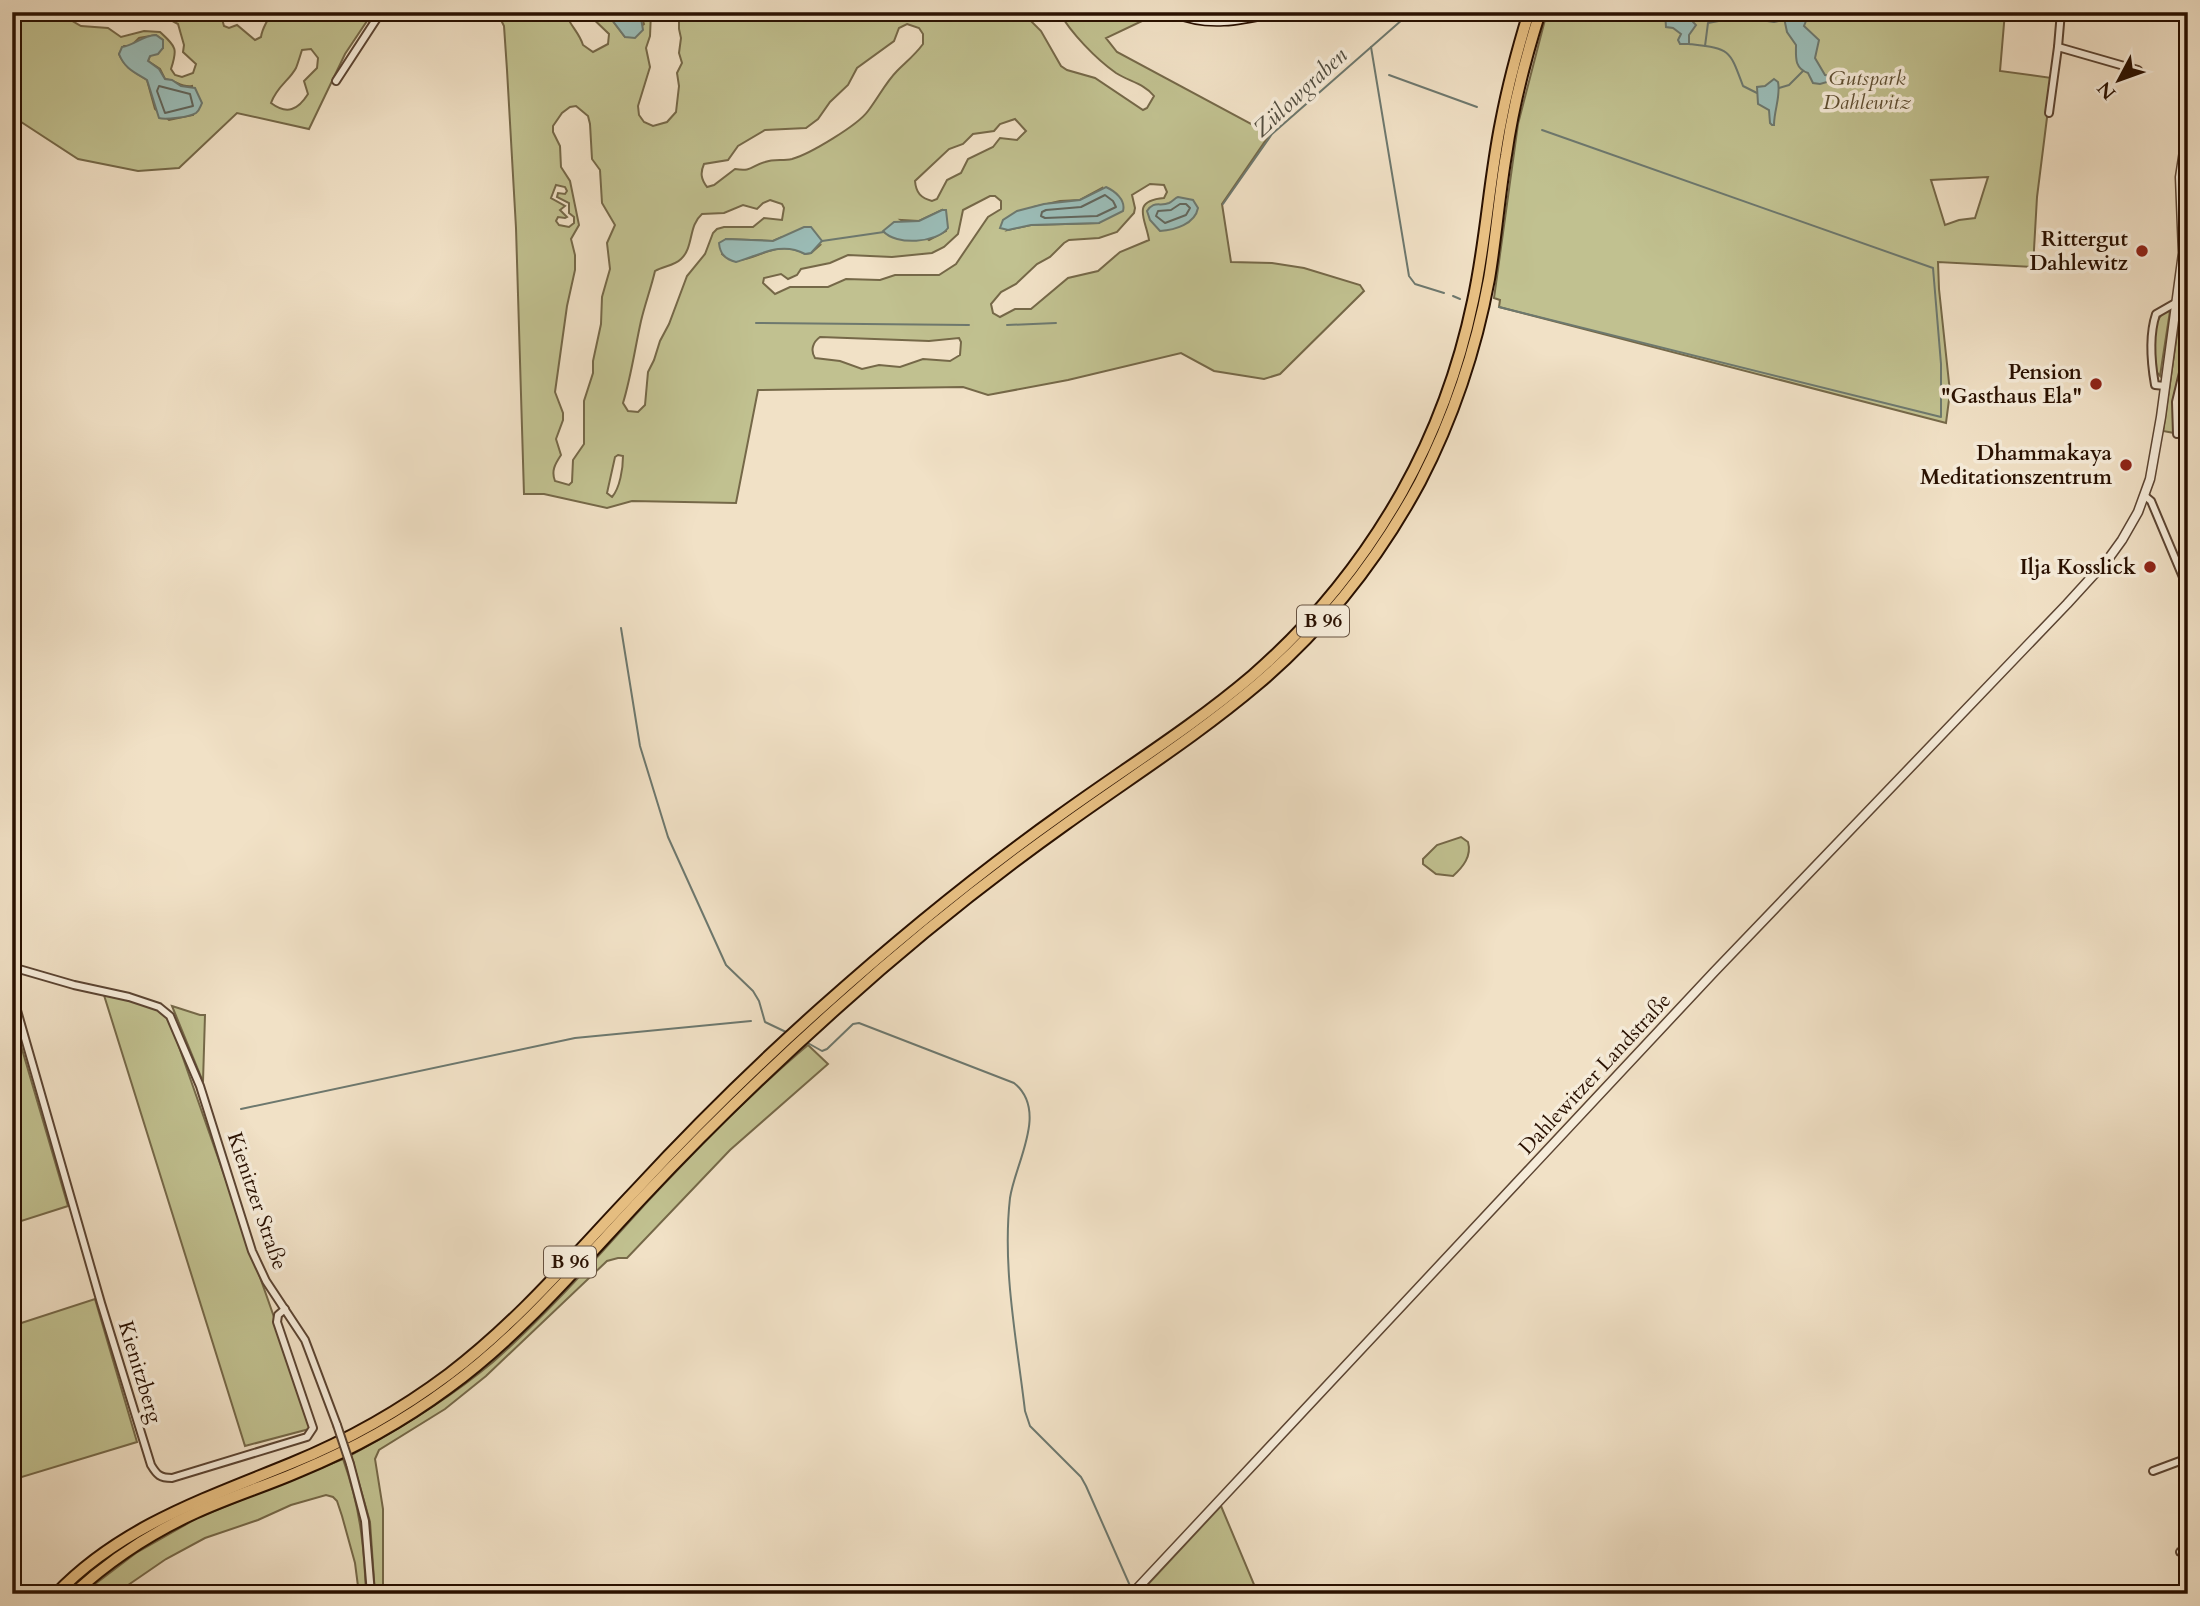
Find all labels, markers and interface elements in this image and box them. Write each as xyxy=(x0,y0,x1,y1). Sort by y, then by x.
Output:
water label: Zülowgraben xyxy=(1246,40,1355,144)
north arrow xyxy=(2084,46,2154,116)
park label: Gutspark Dahlewitz xyxy=(1823,64,1911,117)
text: N xyxy=(2091,75,2122,105)
place label: Rittergut Dahlewitz xyxy=(2029,225,2129,278)
marker: Rittergut Dahlewitz xyxy=(2134,243,2150,259)
place label: Pension "Gasthaus Ela" xyxy=(1941,358,2082,411)
marker: Pension "Gasthaus Ela" xyxy=(2088,376,2104,392)
place label: Dhammakaya Meditationszentrum xyxy=(1920,439,2113,492)
marker: Dhammakaya Meditationszentrum xyxy=(2118,457,2134,473)
place label: Ilja Kosslick xyxy=(2020,553,2136,582)
marker: Ilja Kosslick xyxy=(2142,559,2158,575)
road number: B 96 xyxy=(1297,606,1349,636)
street label: Dahlewitzer Landstraße xyxy=(1512,987,1678,1161)
street label: Kienitzer Straße xyxy=(220,1128,294,1274)
road number: B 96 xyxy=(544,1246,596,1278)
street label: Kienitzberg xyxy=(111,1317,169,1427)

